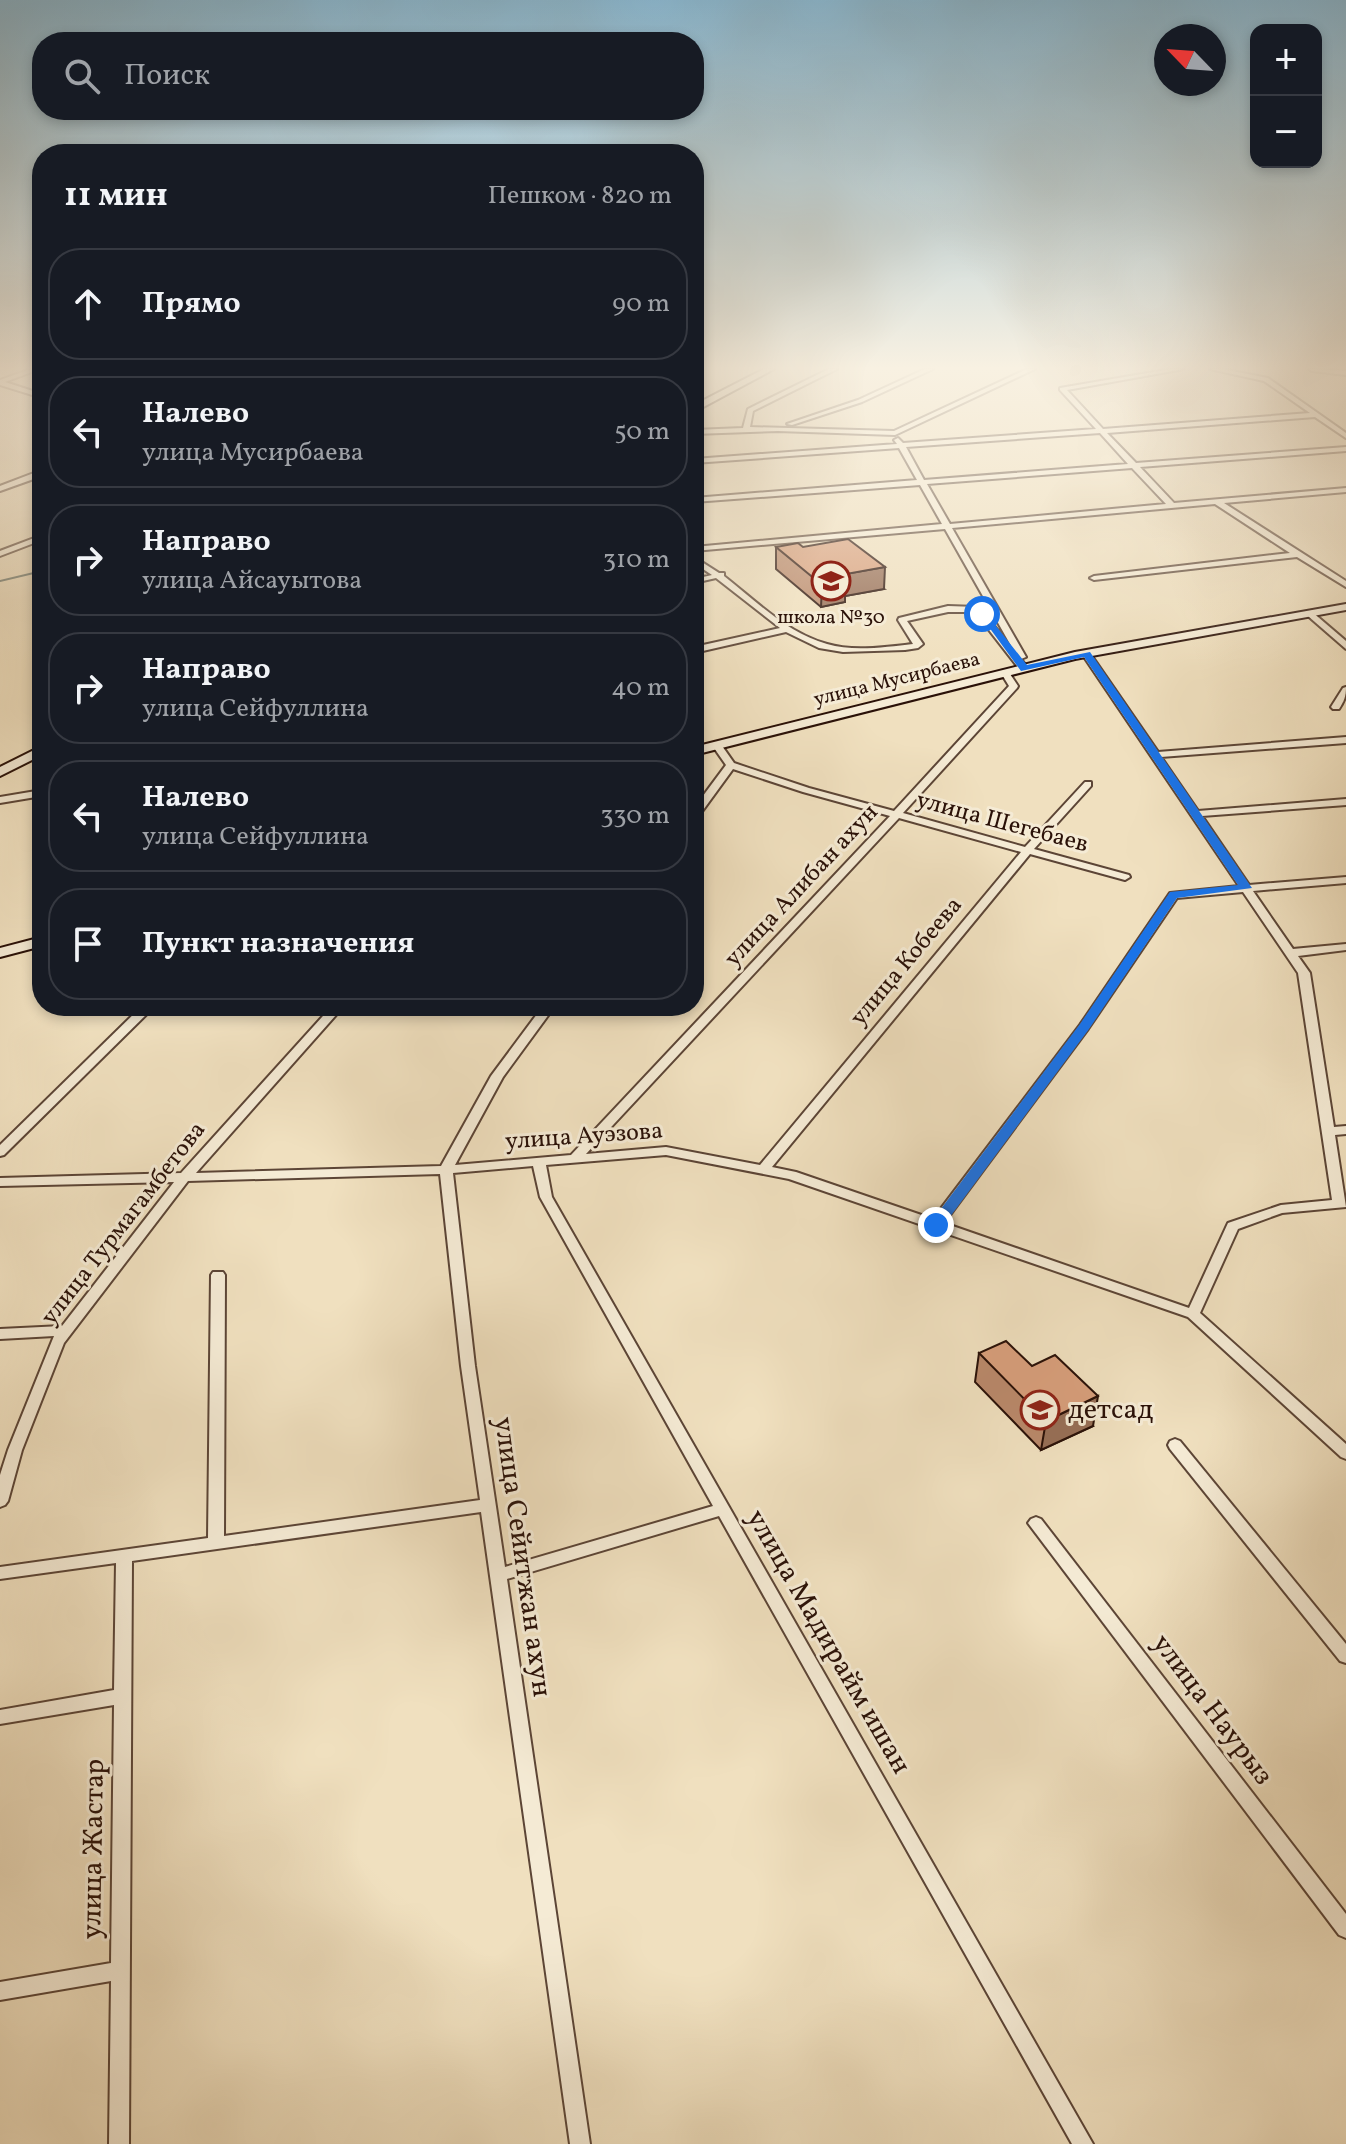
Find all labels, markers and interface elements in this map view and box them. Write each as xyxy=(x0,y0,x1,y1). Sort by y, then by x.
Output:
north arrow xyxy=(1154,24,1226,96)
map controls xyxy=(1250,24,1322,168)
button: + xyxy=(1250,24,1322,96)
search box xyxy=(32,32,704,120)
icon: search xyxy=(60,54,104,98)
text: Поиск xyxy=(124,55,210,97)
button: − xyxy=(1250,96,1322,168)
text: 11 мин xyxy=(64,173,168,220)
text: Пешком · 820 m xyxy=(488,178,672,214)
icon: ahead xyxy=(66,282,110,326)
text: Прямо xyxy=(142,283,241,325)
text: 90 m xyxy=(612,286,670,322)
text: Налево xyxy=(142,393,249,435)
icon: left xyxy=(66,410,110,454)
text: 50 m xyxy=(614,414,670,450)
text: улица Мусирбаева xyxy=(142,435,364,471)
text: Направо xyxy=(142,521,271,563)
icon: right xyxy=(66,538,110,582)
text: 310 m xyxy=(603,542,670,578)
school or university icon: школа №30 xyxy=(810,560,852,602)
text: улица Айсауытова xyxy=(142,563,362,599)
route start xyxy=(964,596,1000,632)
place label: школа №30 xyxy=(777,604,885,632)
street label: улица Мусирбаева xyxy=(811,646,983,714)
text: Направо xyxy=(142,649,271,691)
icon: right xyxy=(66,666,110,710)
text: 40 m xyxy=(611,670,670,706)
text: улица Сейфуллина xyxy=(142,691,369,727)
text: Налево xyxy=(142,777,249,819)
street label: улица Шегебаев xyxy=(912,784,1092,862)
icon: left xyxy=(66,794,110,838)
street label: улица Алибан ахун xyxy=(717,797,887,975)
text: 330 m xyxy=(600,798,670,834)
text: улица Сейфуллина xyxy=(142,819,369,855)
street label: улица Кобеева xyxy=(843,890,971,1034)
icon: arrive xyxy=(66,922,110,966)
text: Пункт назначения xyxy=(142,923,414,965)
street label: улица Турмагамбетова xyxy=(34,1115,214,1333)
street label: улица Ауэзова xyxy=(504,1115,664,1159)
route end xyxy=(918,1207,954,1243)
school or university icon: детсад xyxy=(1019,1389,1061,1431)
place label: детсад xyxy=(1068,1391,1153,1430)
street label: улица Сейитжан ахун xyxy=(483,1414,561,1700)
street label: улица Мадирайм ишан xyxy=(736,1503,920,1781)
street label: улица Наурыз xyxy=(1142,1626,1282,1794)
street label: улица Жастар xyxy=(73,1758,115,1940)

